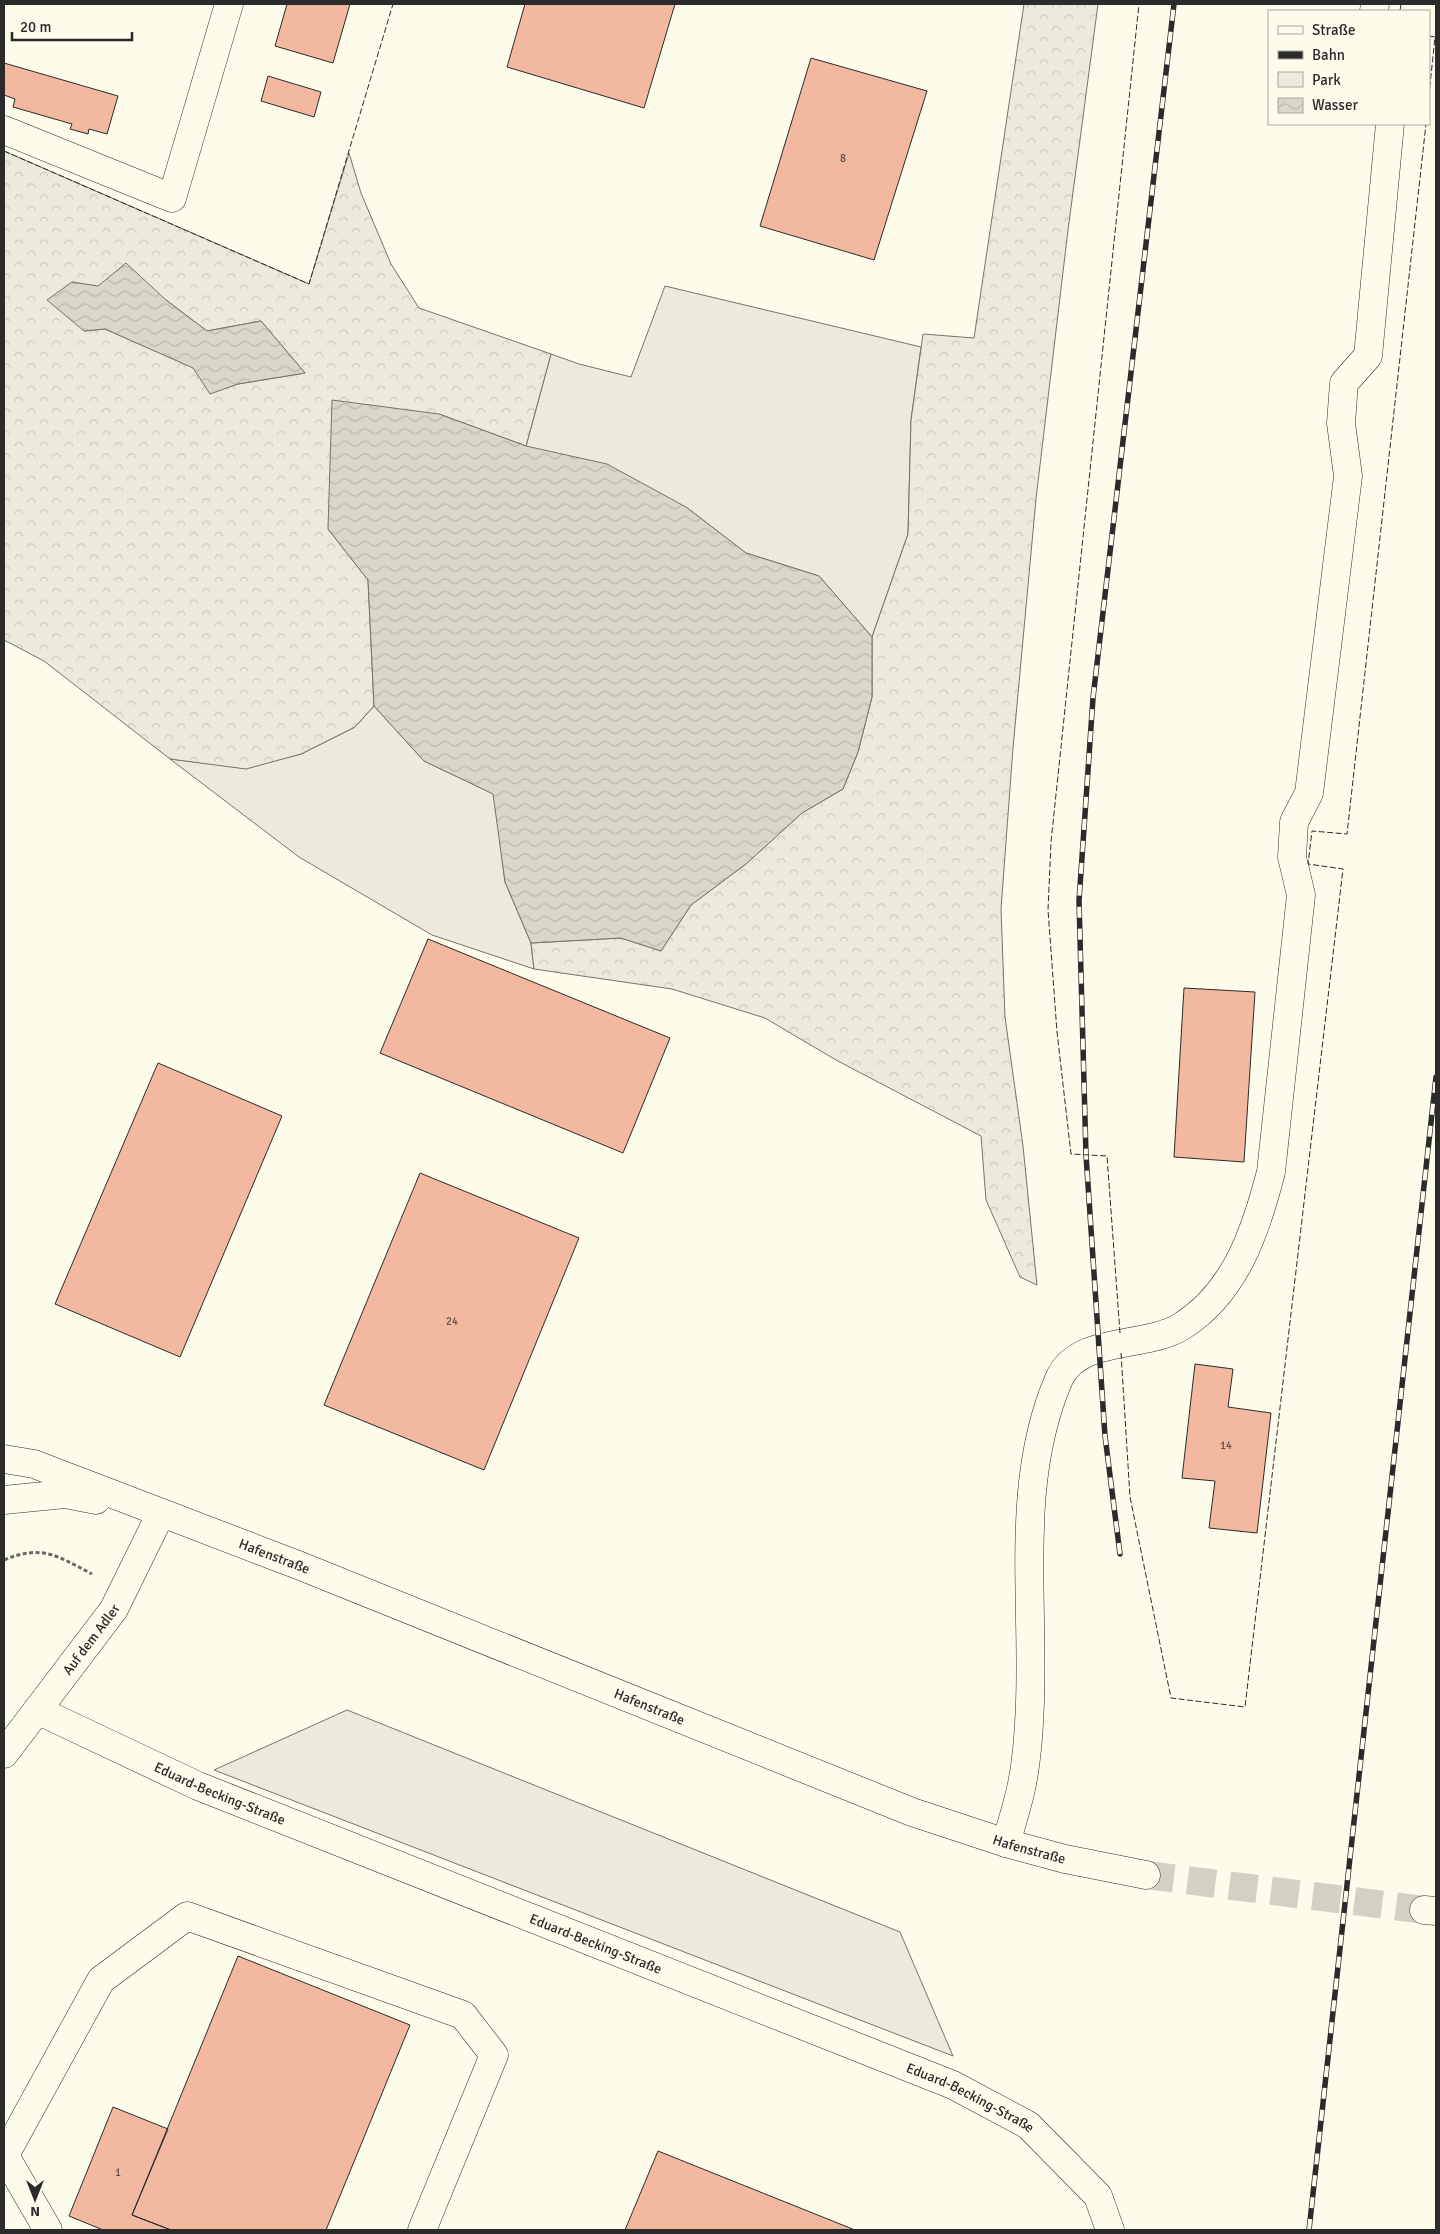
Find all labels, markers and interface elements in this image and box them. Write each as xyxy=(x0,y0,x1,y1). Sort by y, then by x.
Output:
scale bar xyxy=(12,10,132,42)
legend xyxy=(1268,10,1430,125)
text: 20 m xyxy=(20,18,51,36)
text: Straße xyxy=(1312,21,1356,39)
text: Bahn xyxy=(1312,46,1345,64)
text: Park xyxy=(1312,71,1341,89)
text: Wasser xyxy=(1312,96,1358,114)
house number: 8 xyxy=(840,152,846,165)
house number: 24 xyxy=(446,1315,458,1328)
house number: 14 xyxy=(1220,1439,1232,1452)
street label: Hafenstraße xyxy=(236,1535,312,1578)
street label: Auf dem Adler xyxy=(59,1601,124,1678)
street label: Hafenstraße xyxy=(611,1685,687,1729)
street label: Eduard-Becking-Straße xyxy=(151,1759,288,1829)
street label: Hafenstraße xyxy=(991,1831,1067,1868)
street label: Eduard-Becking-Straße xyxy=(527,1910,664,1978)
street label: Eduard-Becking-Straße xyxy=(904,2059,1038,2136)
house number: 1 xyxy=(115,2166,121,2179)
north arrow xyxy=(10,2174,60,2224)
text: N xyxy=(30,2203,40,2220)

